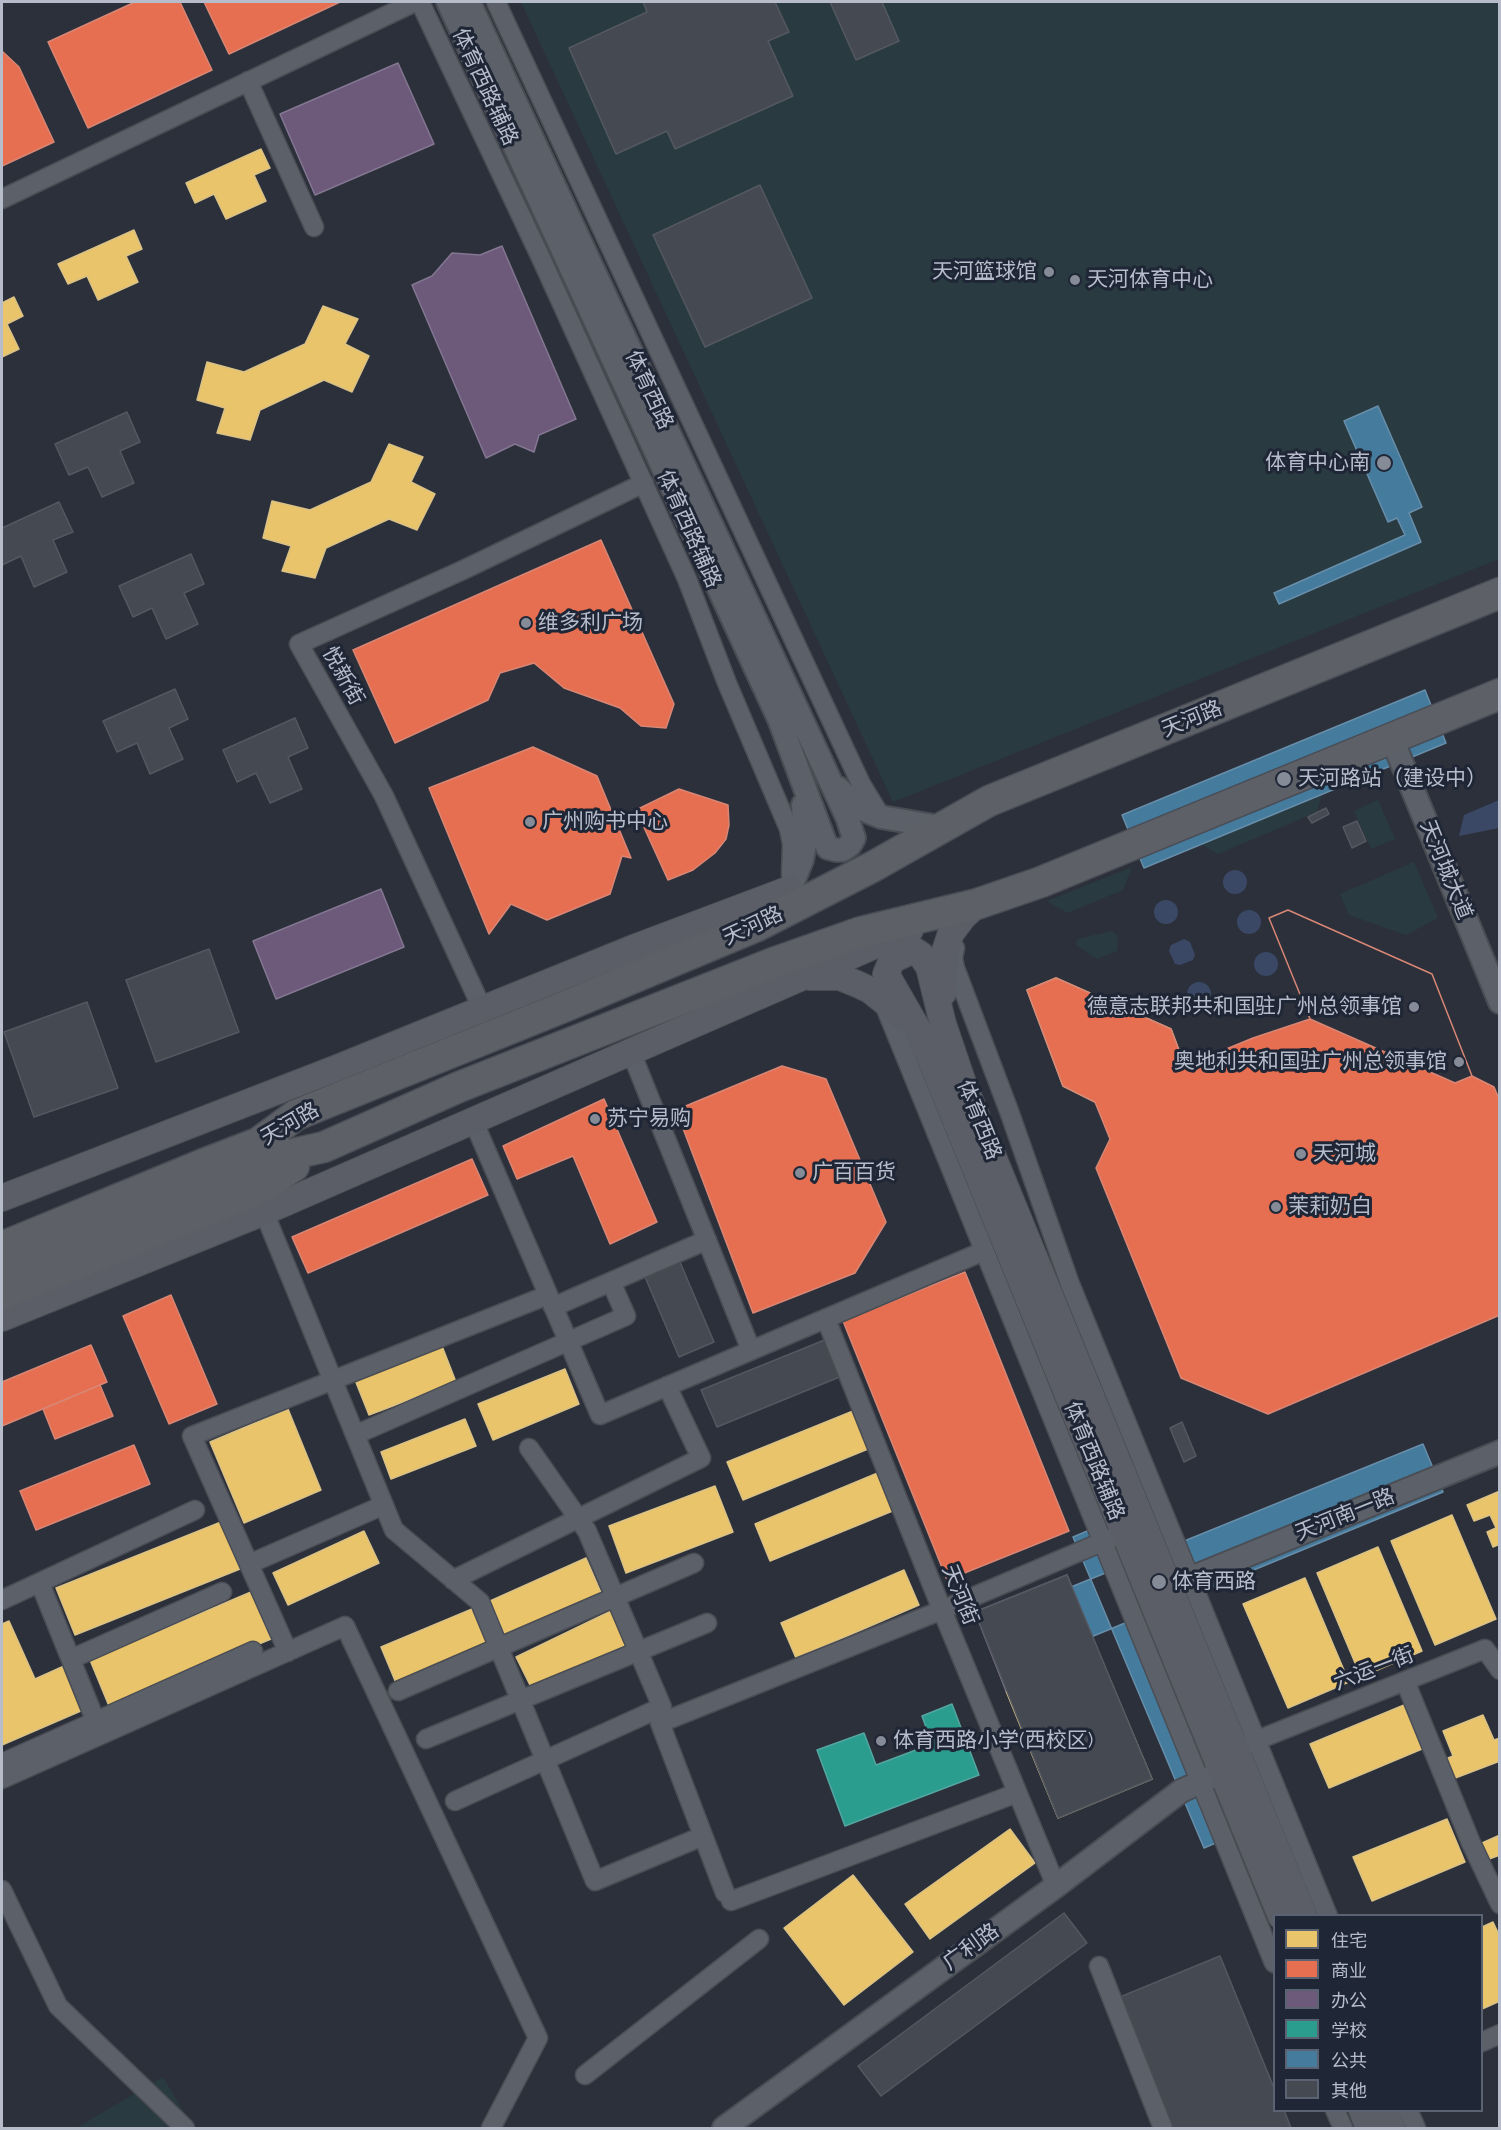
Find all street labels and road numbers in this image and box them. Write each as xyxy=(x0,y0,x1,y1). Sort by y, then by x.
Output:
street label: 体育西路辅路 xyxy=(447,25,523,149)
street label: 体育西路 xyxy=(620,347,678,433)
street label: 体育西路辅路 xyxy=(652,466,726,592)
street label: 悦新街 xyxy=(317,642,369,710)
street label: 天河路 xyxy=(1158,696,1226,742)
street label: 天河城大道 xyxy=(1415,817,1477,923)
street label: 天河路 xyxy=(719,901,787,951)
street label: 体育西路 xyxy=(952,1076,1006,1164)
street label: 天河路 xyxy=(256,1097,324,1151)
street label: 体育西路辅路 xyxy=(1059,1398,1129,1524)
street label: 天河南一路 xyxy=(1292,1484,1398,1546)
street label: 天河街 xyxy=(937,1561,983,1629)
street label: 六运一街 xyxy=(1330,1642,1418,1696)
street label: 广利路 xyxy=(938,1918,1004,1976)

